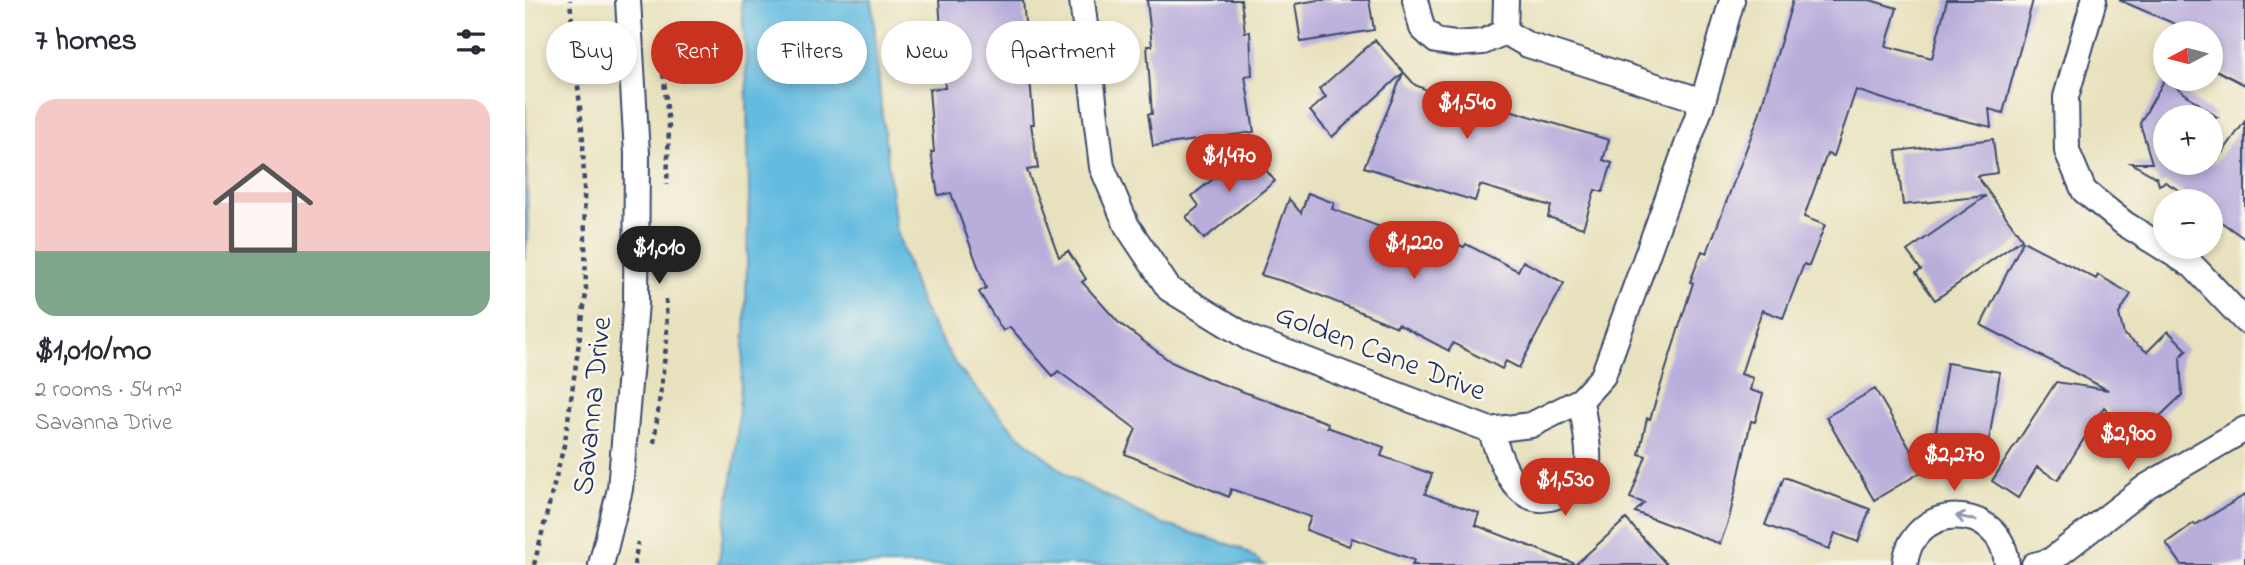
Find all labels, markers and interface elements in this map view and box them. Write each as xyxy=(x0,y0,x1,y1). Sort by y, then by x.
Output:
text: 7 homes xyxy=(35,20,137,64)
chip: Buy xyxy=(546,21,637,84)
chip: Rent xyxy=(651,21,743,84)
chip: Filters xyxy=(757,21,867,84)
chip: New xyxy=(881,21,972,84)
chip: Apartment xyxy=(986,21,1140,84)
north arrow xyxy=(2153,21,2223,91)
map controls xyxy=(2153,21,2223,259)
icon: filters xyxy=(452,23,490,61)
pin: $1,540 xyxy=(1410,82,1524,141)
text: $1,540 xyxy=(1438,87,1496,120)
button: + xyxy=(2153,105,2223,175)
pin: $1,470 xyxy=(1172,134,1286,194)
text: $1,470 xyxy=(1202,140,1256,173)
icon: home xyxy=(200,145,326,271)
button: − xyxy=(2153,189,2223,259)
pin: $1,220 xyxy=(1357,222,1471,281)
pin: $1,010 xyxy=(602,226,716,286)
text: $1,220 xyxy=(1385,227,1443,260)
text: $1,010 xyxy=(633,232,685,265)
street label: Golden Cane Drive xyxy=(1268,294,1492,415)
street label: Savanna Drive xyxy=(563,314,625,497)
text: $1,010/mo xyxy=(35,330,152,374)
text: 2 rooms · 54 m² xyxy=(35,374,182,407)
text: Savanna Drive xyxy=(35,407,172,440)
pin: $2,900 xyxy=(2071,412,2185,472)
text: $2,900 xyxy=(2100,418,2156,451)
pin: $2,270 xyxy=(1897,434,2011,493)
text: $2,270 xyxy=(1924,439,1984,472)
pin: $1,530 xyxy=(1508,458,1622,518)
text: $1,530 xyxy=(1536,464,1594,497)
one-way arrow xyxy=(1955,511,1978,525)

